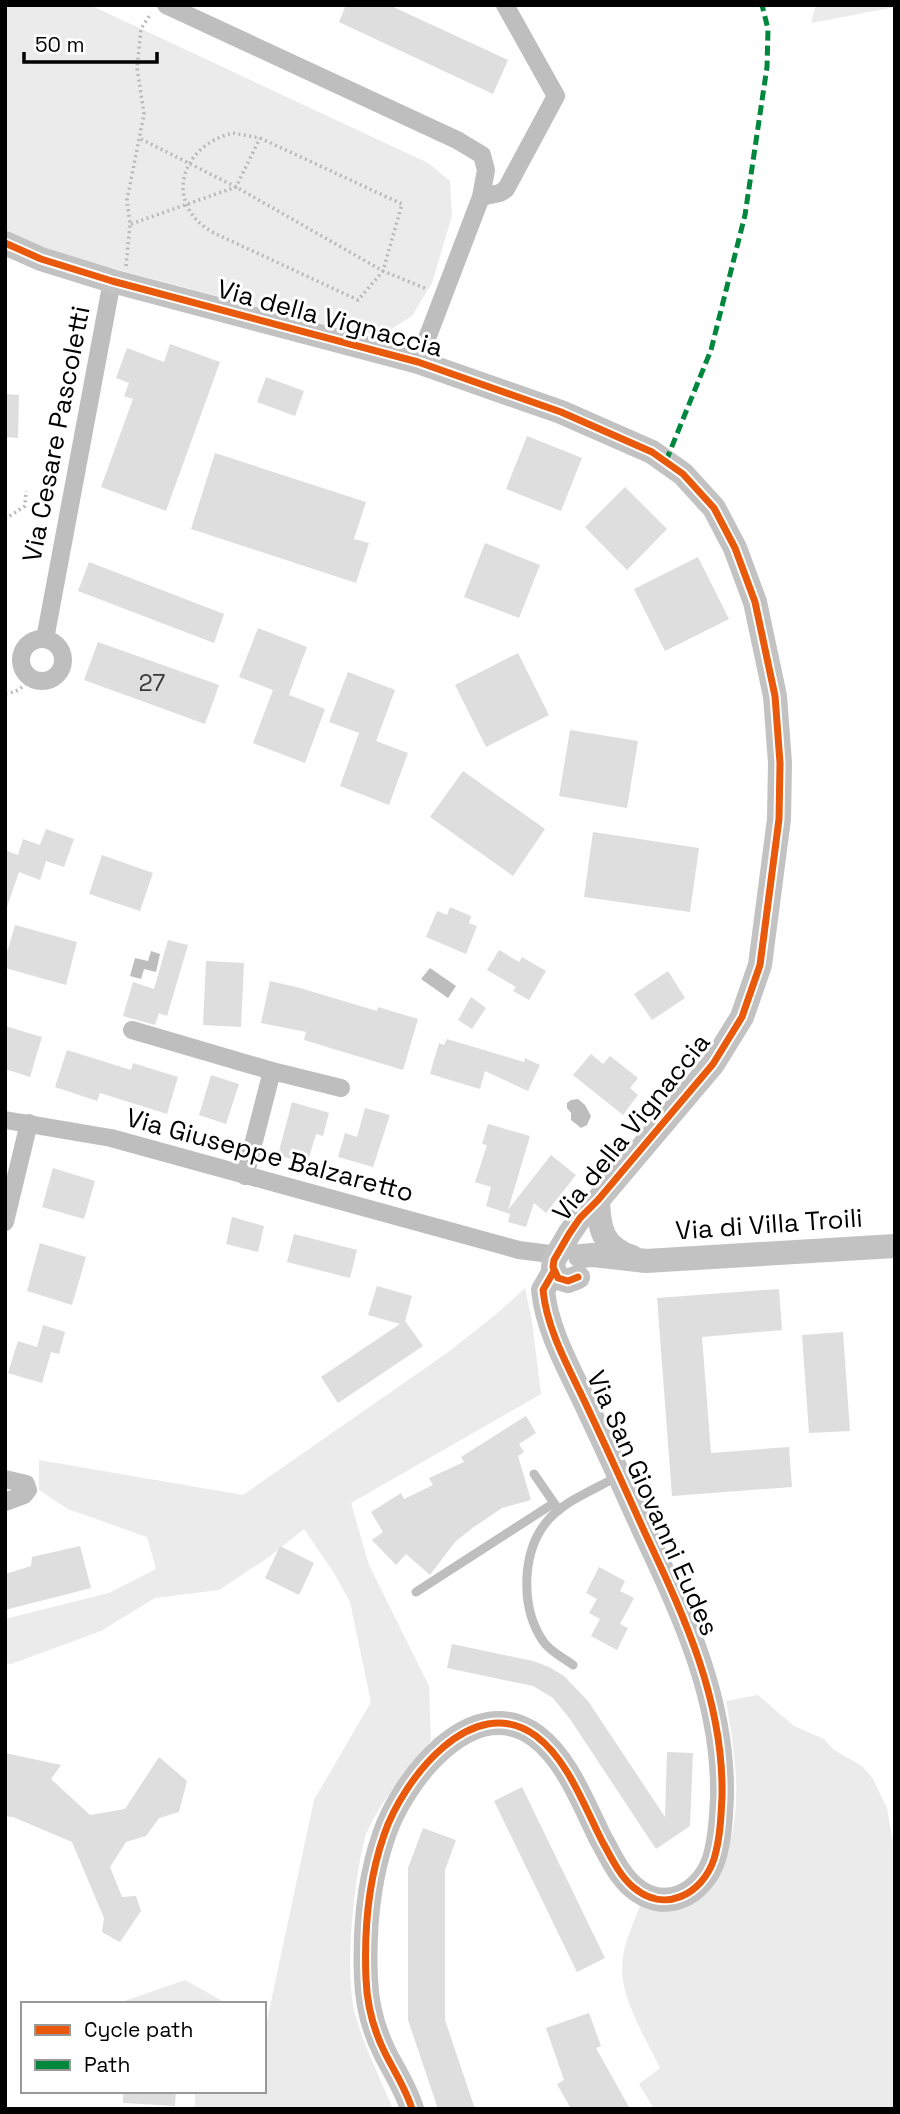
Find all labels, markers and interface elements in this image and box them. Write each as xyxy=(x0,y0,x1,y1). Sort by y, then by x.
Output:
scale bar xyxy=(24,21,158,65)
text: 50 m xyxy=(35,31,85,58)
street label: Via della Vignaccia xyxy=(213,272,447,365)
street label: Via Cesare Pascoletti xyxy=(14,303,98,565)
house number: 27 xyxy=(139,668,165,698)
street label: Via della Vignaccia xyxy=(545,1026,717,1228)
street label: Via Giuseppe Balzaretto xyxy=(123,1100,417,1210)
street label: Via di Villa Troili xyxy=(674,1201,864,1247)
street label: Via San Giovanni Eudes xyxy=(579,1365,727,1641)
legend xyxy=(21,2002,266,2093)
text: Cycle path xyxy=(84,2016,193,2043)
text: Path xyxy=(84,2051,130,2078)

